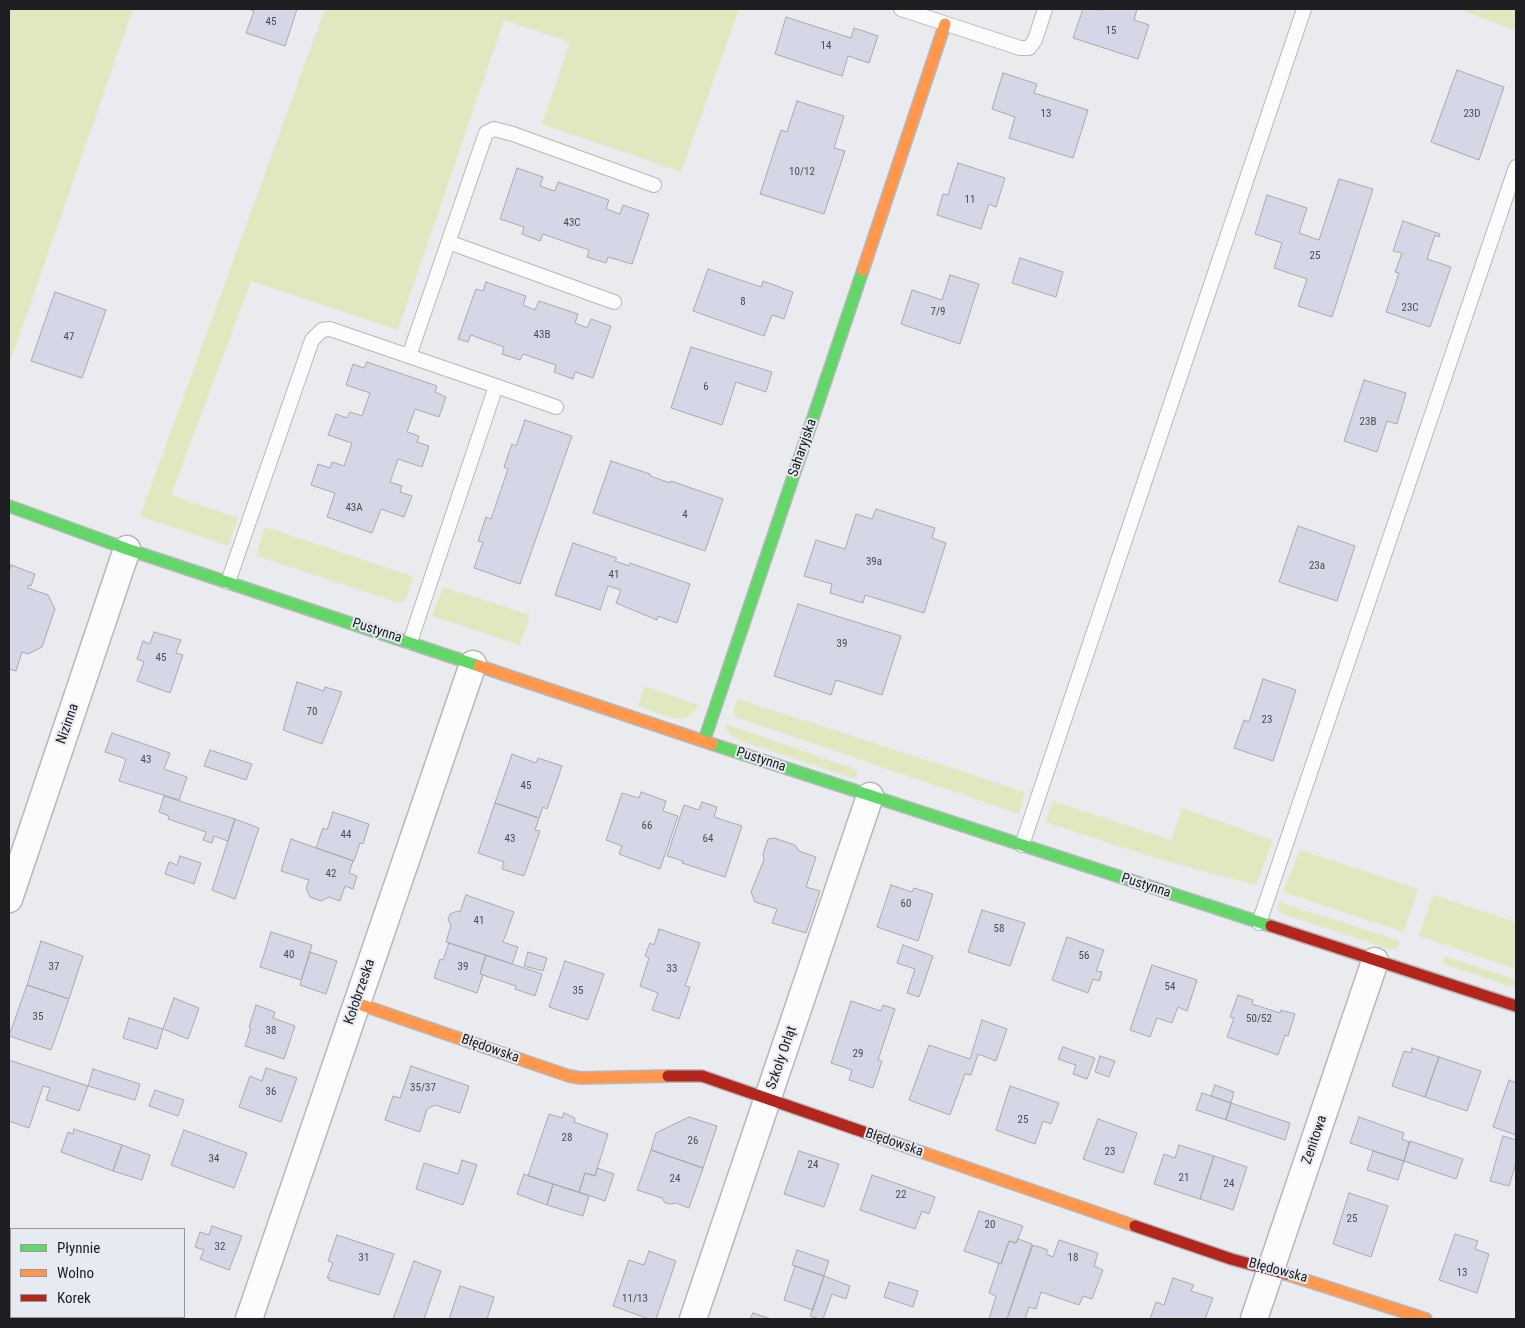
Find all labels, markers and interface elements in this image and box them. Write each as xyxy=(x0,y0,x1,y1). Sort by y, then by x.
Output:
house number: 45 xyxy=(266,15,276,29)
house number: 15 xyxy=(1106,24,1116,38)
house number: 14 xyxy=(821,39,831,53)
house number: 13 xyxy=(1041,107,1051,121)
house number: 23D xyxy=(1463,107,1481,121)
house number: 10/12 xyxy=(789,165,815,179)
house number: 11 xyxy=(965,193,975,207)
house number: 43C xyxy=(563,216,581,230)
house number: 25 xyxy=(1310,249,1320,263)
house number: 8 xyxy=(740,295,746,309)
house number: 23C xyxy=(1401,301,1419,315)
house number: 7/9 xyxy=(931,305,945,319)
house number: 43B xyxy=(534,328,550,342)
house number: 47 xyxy=(64,330,74,344)
house number: 6 xyxy=(703,380,709,394)
house number: 23B xyxy=(1360,415,1376,429)
street label: Saharyjska xyxy=(785,417,821,479)
house number: 43A xyxy=(345,501,363,515)
house number: 4 xyxy=(682,508,688,522)
house number: 39a xyxy=(866,555,882,569)
house number: 23a xyxy=(1309,559,1325,573)
house number: 41 xyxy=(609,568,619,582)
street label: Pustynna xyxy=(350,615,404,647)
house number: 39 xyxy=(837,637,847,651)
house number: 45 xyxy=(156,651,166,665)
street label: Nizinna xyxy=(53,702,83,746)
house number: 70 xyxy=(307,705,317,719)
house number: 23 xyxy=(1262,713,1272,727)
street label: Pustynna xyxy=(734,744,788,776)
house number: 43 xyxy=(141,753,151,767)
house number: 45 xyxy=(521,779,531,793)
house number: 66 xyxy=(642,819,652,833)
house number: 44 xyxy=(341,828,351,842)
house number: 43 xyxy=(505,832,515,846)
house number: 64 xyxy=(703,832,713,846)
house number: 42 xyxy=(326,867,336,881)
street label: Pustynna xyxy=(1119,870,1173,902)
house number: 60 xyxy=(901,897,911,911)
house number: 41 xyxy=(474,914,484,928)
house number: 58 xyxy=(994,922,1004,936)
house number: 40 xyxy=(284,948,294,962)
house number: 56 xyxy=(1079,949,1089,963)
street label: Kołobrzeska xyxy=(341,957,379,1027)
house number: 37 xyxy=(49,960,59,974)
house number: 39 xyxy=(458,960,468,974)
house number: 33 xyxy=(667,962,677,976)
house number: 54 xyxy=(1165,980,1175,994)
house number: 35 xyxy=(573,984,583,998)
house number: 35 xyxy=(33,1010,43,1024)
house number: 50/52 xyxy=(1246,1012,1272,1026)
house number: 38 xyxy=(266,1024,276,1038)
street label: Szkoły Orląt xyxy=(763,1024,801,1092)
street label: Błędowska xyxy=(459,1031,521,1067)
house number: 29 xyxy=(853,1047,863,1061)
house number: 35/37 xyxy=(410,1081,436,1095)
house number: 36 xyxy=(266,1085,276,1099)
house number: 25 xyxy=(1018,1113,1028,1127)
street label: Zenitowa xyxy=(1299,1113,1331,1167)
street label: Błędowska xyxy=(863,1125,925,1161)
house number: 28 xyxy=(562,1131,572,1145)
house number: 26 xyxy=(688,1134,698,1148)
house number: 23 xyxy=(1105,1145,1115,1159)
house number: 34 xyxy=(209,1152,219,1166)
house number: 24 xyxy=(808,1158,818,1172)
house number: 21 xyxy=(1179,1171,1189,1185)
house number: 24 xyxy=(670,1172,680,1186)
house number: 24 xyxy=(1224,1177,1234,1191)
house number: 22 xyxy=(896,1188,906,1202)
house number: 25 xyxy=(1347,1212,1357,1226)
house number: 20 xyxy=(985,1218,995,1232)
legend xyxy=(10,1228,185,1318)
text: Płynnie xyxy=(57,1239,100,1257)
house number: 32 xyxy=(215,1240,225,1254)
house number: 31 xyxy=(359,1251,369,1265)
house number: 18 xyxy=(1068,1251,1078,1265)
street label: Błędowska xyxy=(1247,1255,1309,1287)
text: Wolno xyxy=(57,1264,94,1282)
house number: 13 xyxy=(1457,1266,1467,1280)
text: Korek xyxy=(57,1289,91,1307)
house number: 11/13 xyxy=(622,1292,648,1306)

